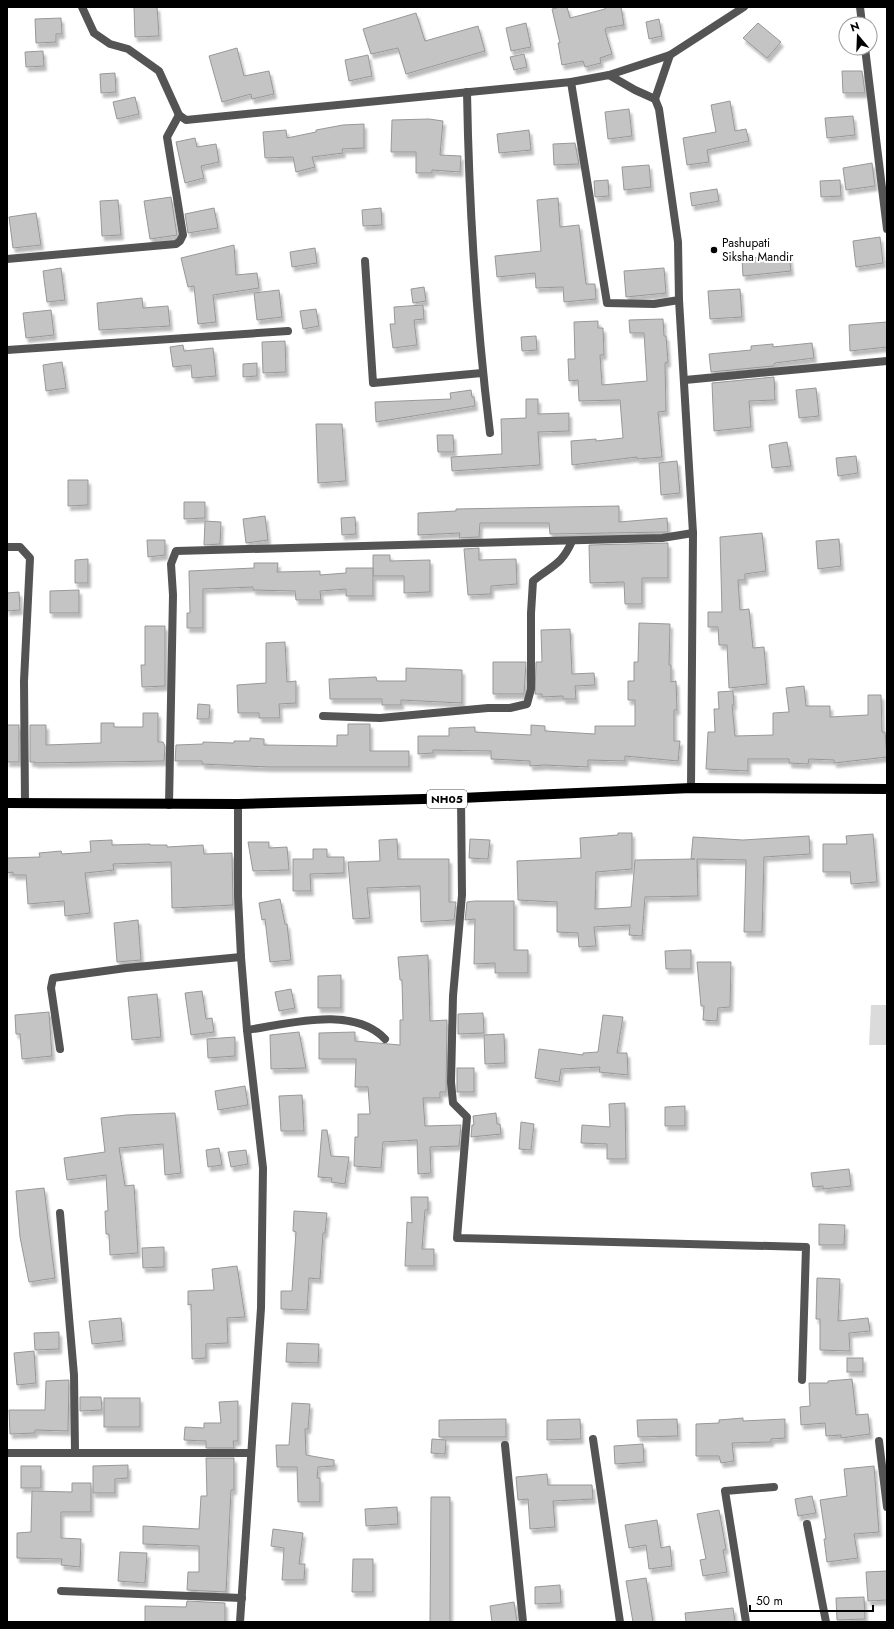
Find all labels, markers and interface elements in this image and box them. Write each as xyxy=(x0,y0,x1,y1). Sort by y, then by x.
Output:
north arrow xyxy=(838,16,878,56)
text: N xyxy=(848,18,861,36)
place label: Pashupati Siksha Mandir xyxy=(722,234,794,266)
marker: Pashupati Siksha Mandir xyxy=(709,245,719,255)
road number: NH05 xyxy=(427,790,467,808)
scale bar xyxy=(750,1587,873,1613)
text: 50 m xyxy=(756,1592,783,1610)

